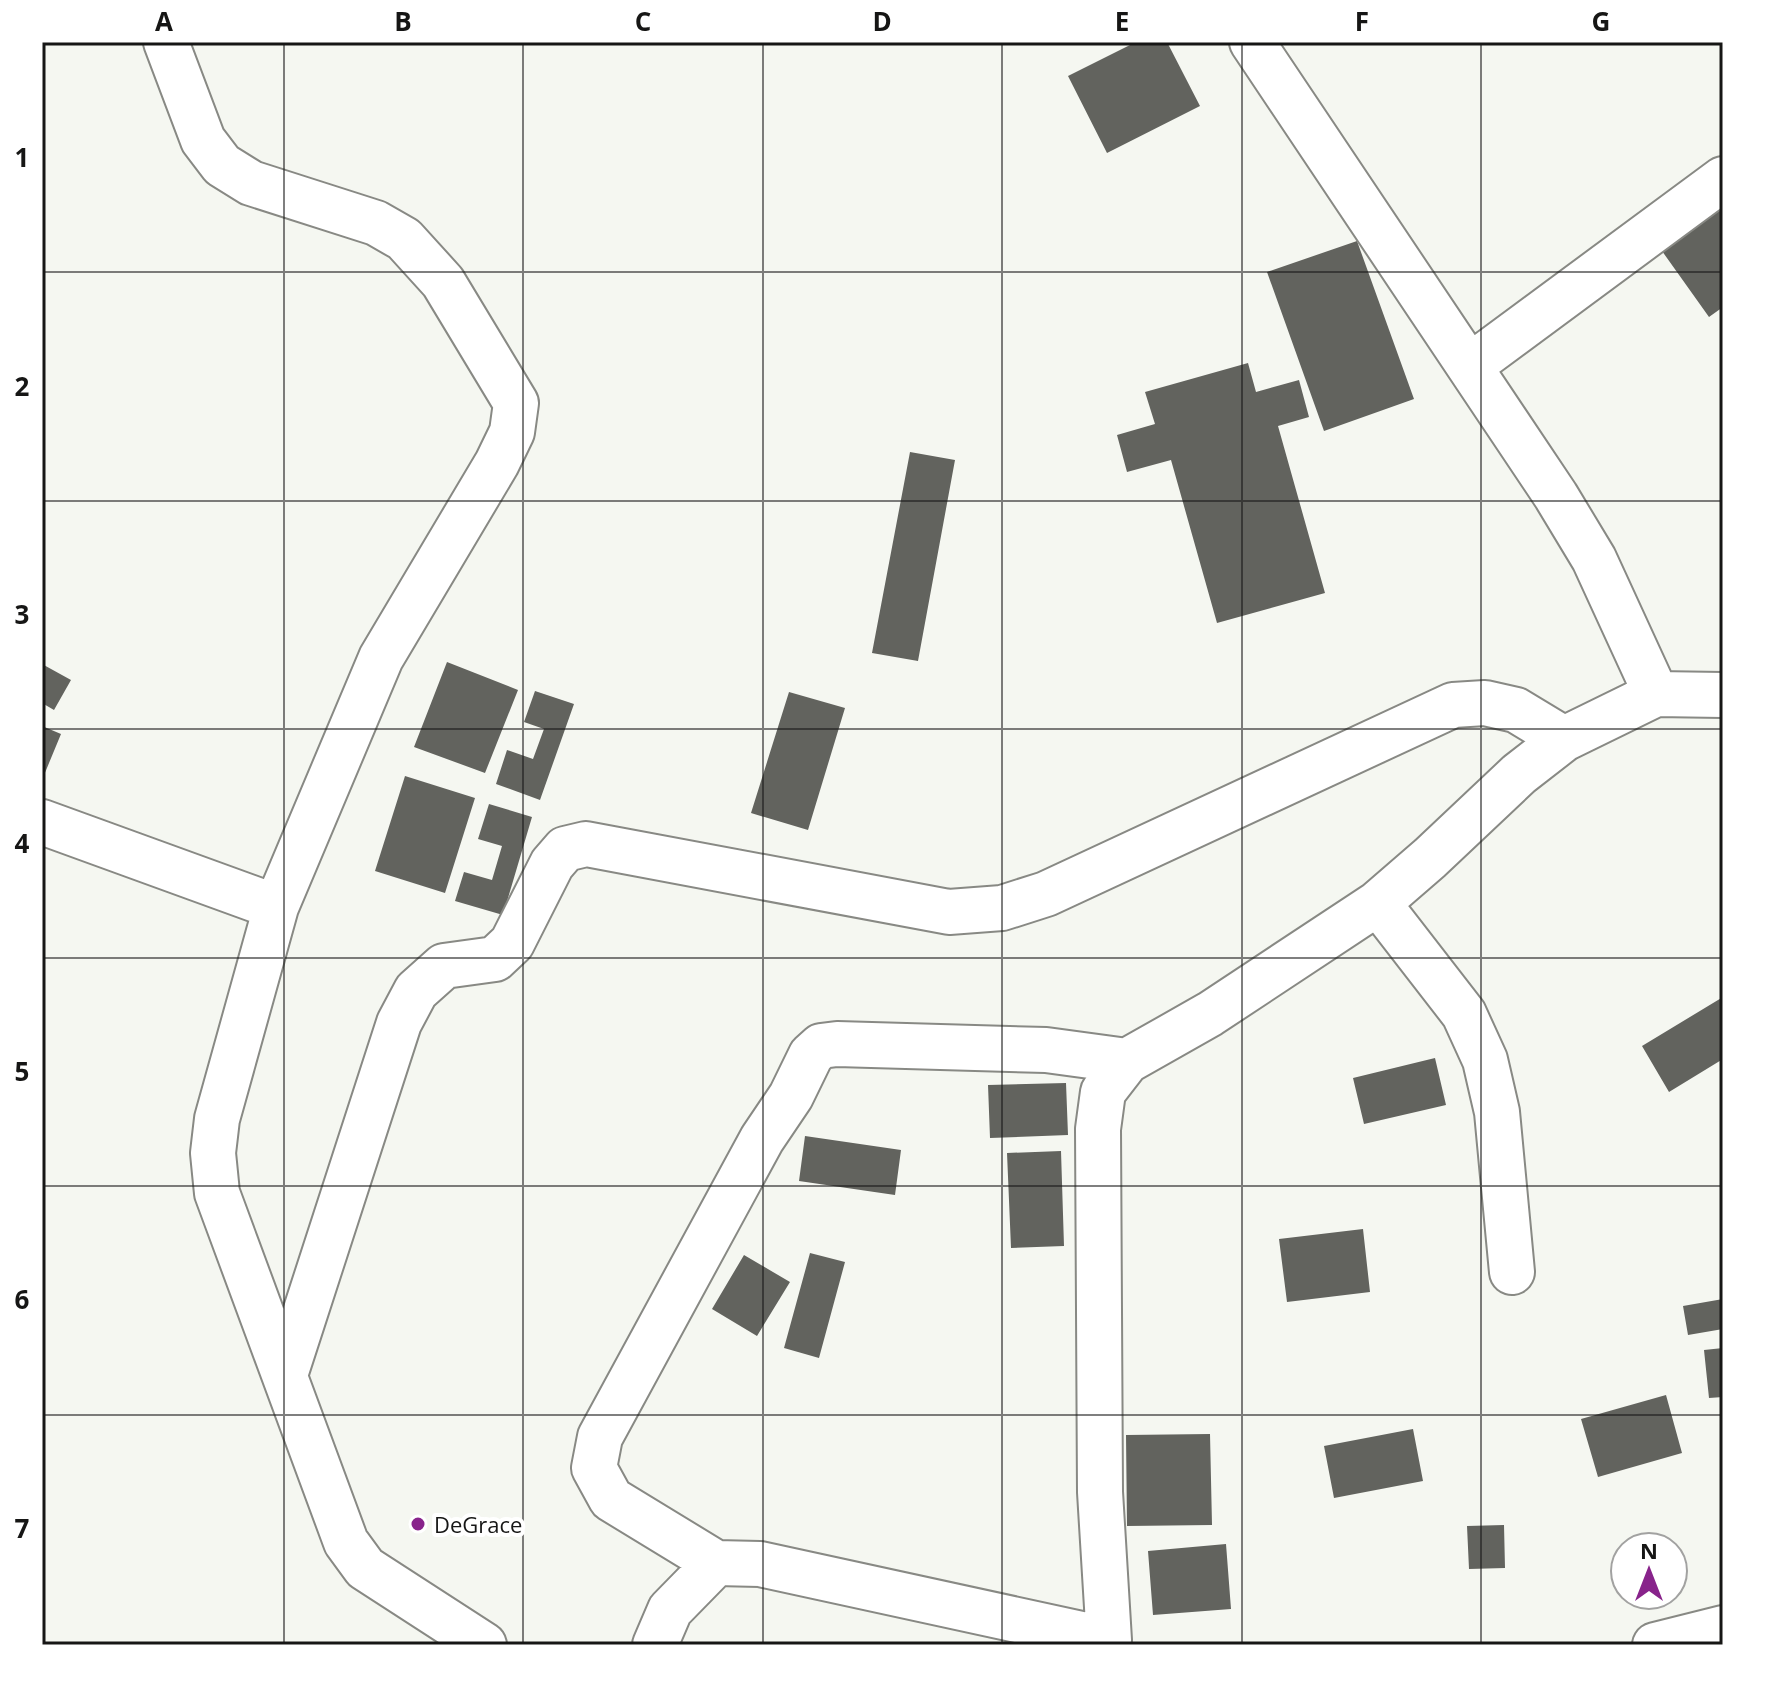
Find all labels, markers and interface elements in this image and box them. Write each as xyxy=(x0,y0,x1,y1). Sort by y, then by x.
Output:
text: A xyxy=(155,3,173,39)
text: B xyxy=(394,3,412,39)
text: C xyxy=(635,3,651,39)
text: D xyxy=(872,3,892,39)
text: E xyxy=(1115,3,1129,39)
text: F xyxy=(1355,3,1369,39)
text: G xyxy=(1592,3,1610,39)
text: 1 xyxy=(15,139,29,175)
text: 2 xyxy=(15,368,30,404)
text: 3 xyxy=(15,596,29,632)
text: 4 xyxy=(15,825,30,861)
text: 5 xyxy=(15,1053,29,1089)
text: 6 xyxy=(15,1281,30,1317)
place label: DeGrace xyxy=(434,1509,522,1539)
text: 7 xyxy=(15,1510,30,1546)
marker: DeGrace xyxy=(409,1515,427,1533)
north arrow xyxy=(1609,1531,1689,1611)
text: N xyxy=(1640,1535,1658,1565)

